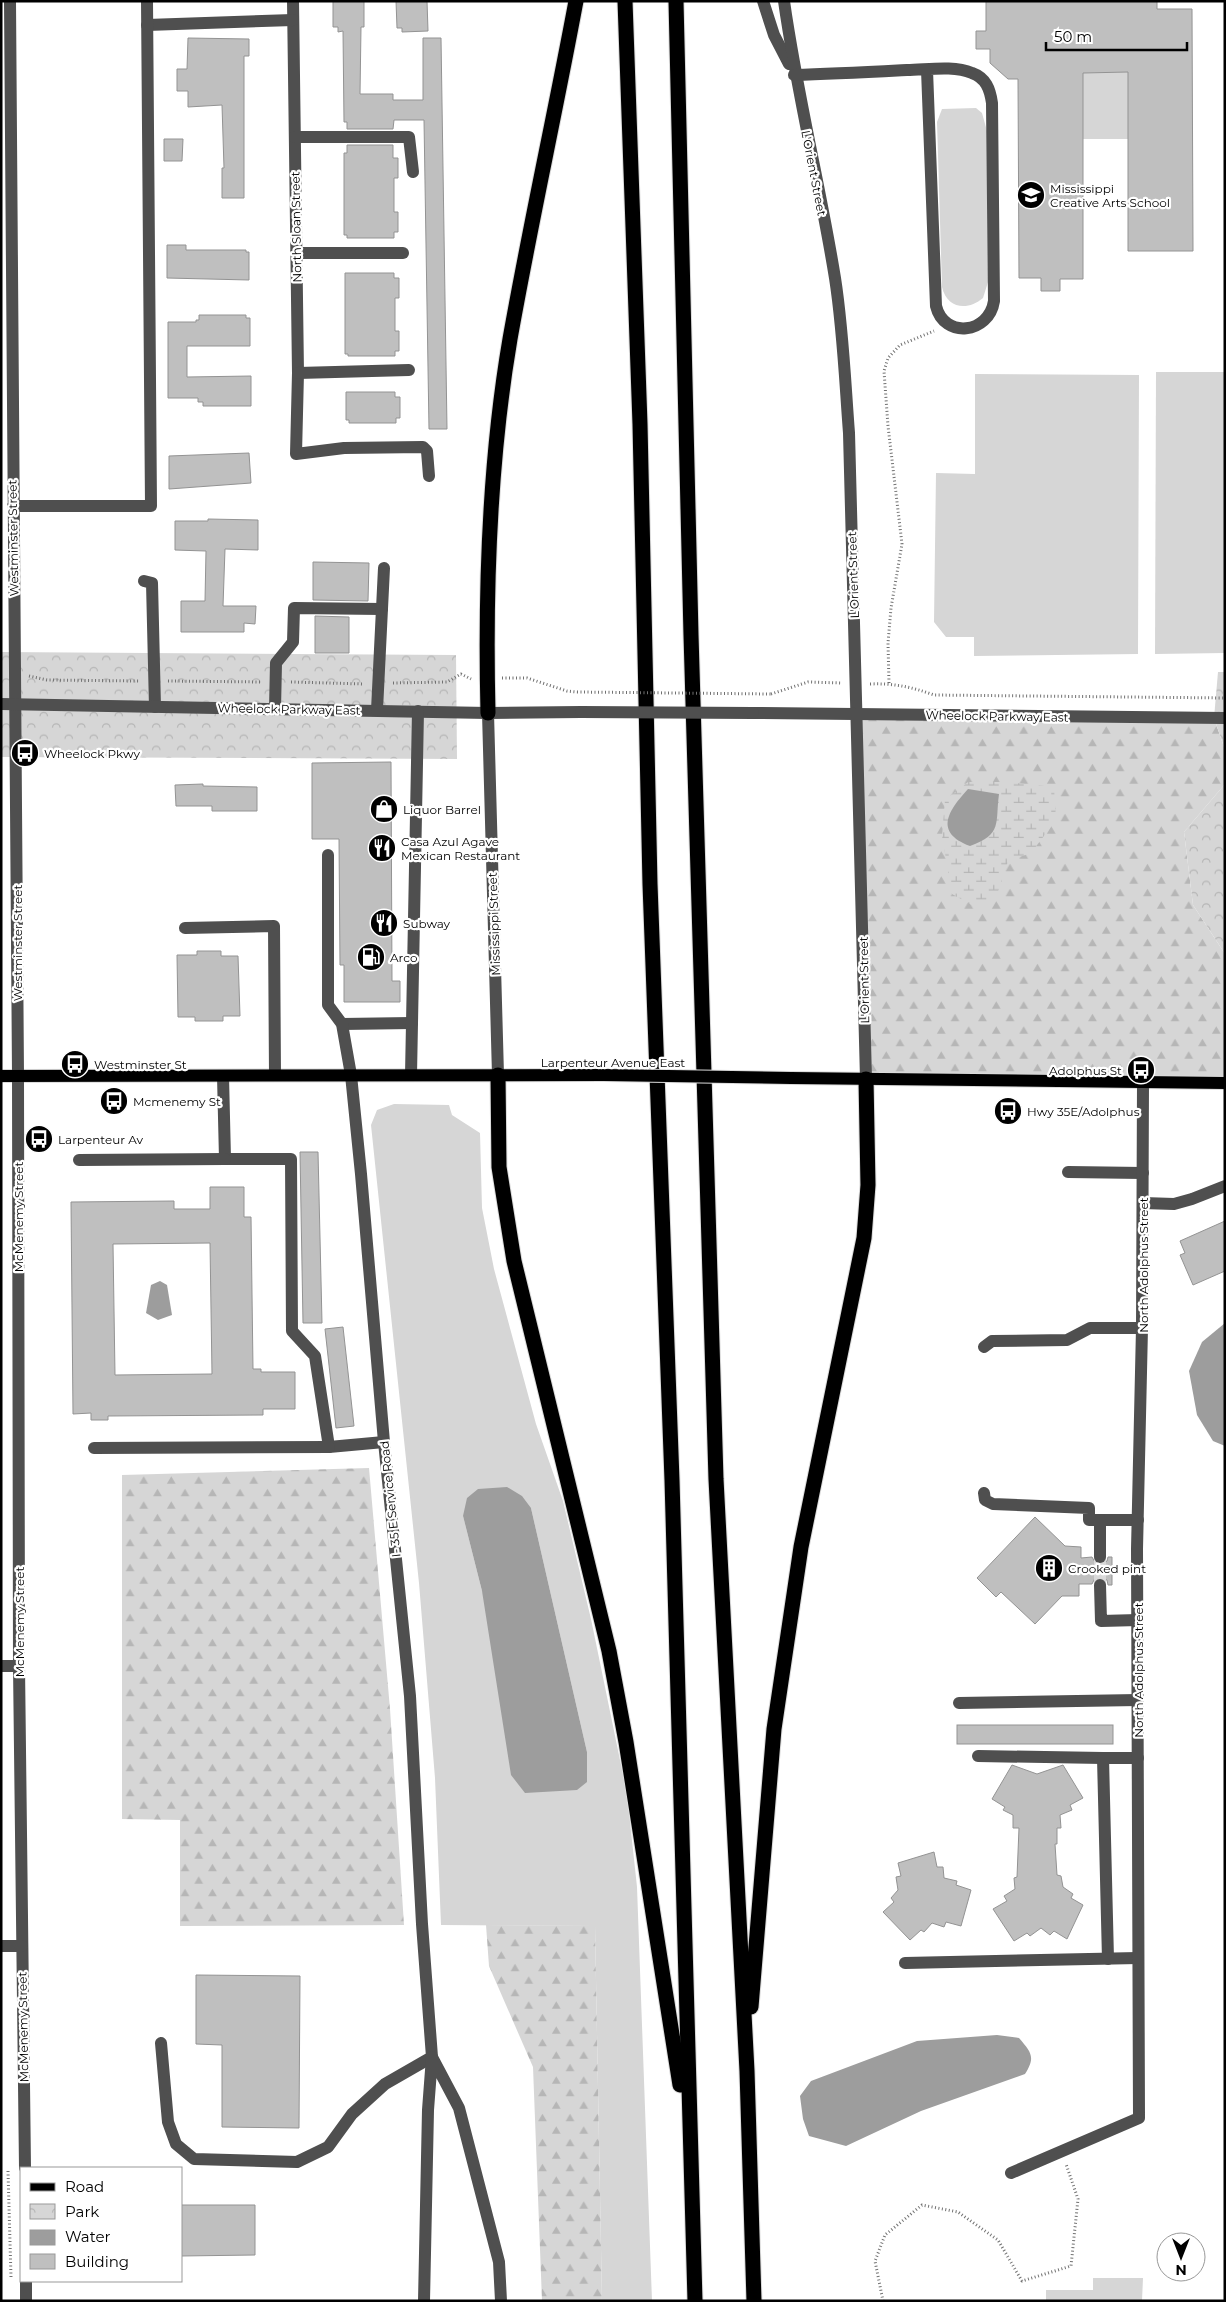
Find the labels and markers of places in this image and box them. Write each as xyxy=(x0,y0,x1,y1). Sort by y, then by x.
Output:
school or university icon: Mississippi Creative Arts School xyxy=(1016,180,1046,210)
place label: Mississippi Creative Arts School xyxy=(1050,181,1170,210)
bus stop icon: Wheelock Pkwy xyxy=(10,738,40,768)
place label: Wheelock Pkwy xyxy=(44,746,140,761)
shop icon: Liquor Barrel xyxy=(369,794,399,824)
place label: Liquor Barrel xyxy=(403,802,481,817)
restaurant icon: Casa Azul Agave Mexican Restaurant xyxy=(367,833,397,863)
place label: Casa Azul Agave Mexican Restaurant xyxy=(401,834,520,863)
restaurant icon: Subway xyxy=(369,908,399,938)
place label: Subway xyxy=(403,916,451,931)
fuel station icon: Arco xyxy=(356,942,386,972)
place label: Arco xyxy=(390,950,417,965)
bus stop icon: Westminster St xyxy=(60,1049,90,1079)
bus stop icon: Adolphus St xyxy=(1126,1055,1156,1085)
place label: Westminster St xyxy=(94,1057,187,1072)
place label: Adolphus St xyxy=(1049,1063,1122,1078)
bus stop icon: Mcmenemy St xyxy=(99,1086,129,1116)
place label: Mcmenemy St xyxy=(133,1094,221,1109)
bus stop icon: Hwy 35E/Adolphus xyxy=(993,1096,1023,1126)
place label: Hwy 35E/Adolphus xyxy=(1027,1104,1140,1119)
bus stop icon: Larpenteur Av xyxy=(24,1124,54,1154)
place label: Larpenteur Av xyxy=(58,1132,144,1147)
building icon: Crooked pint xyxy=(1034,1553,1064,1583)
place label: Crooked pint xyxy=(1068,1561,1146,1576)

